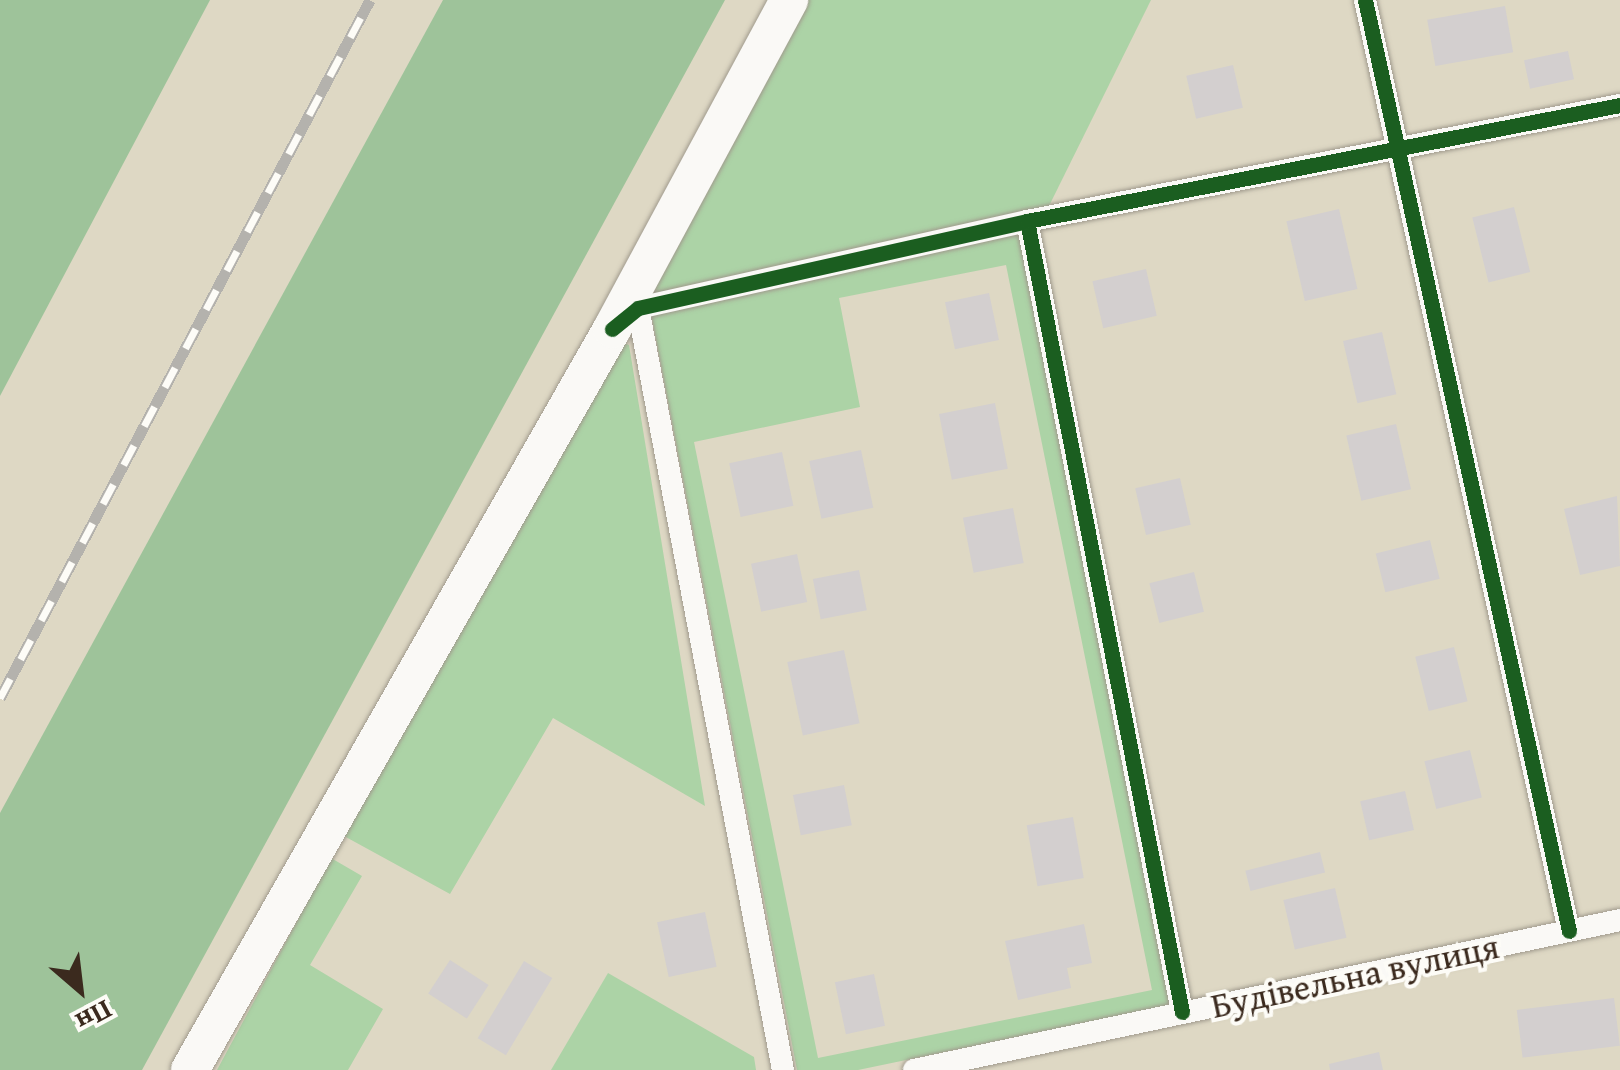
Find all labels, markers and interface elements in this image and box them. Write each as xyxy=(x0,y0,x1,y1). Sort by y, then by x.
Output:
street label: Будівельна вулиця xyxy=(1207,925,1503,1027)
north arrow xyxy=(30,940,130,1040)
text: Пн xyxy=(69,990,120,1043)

